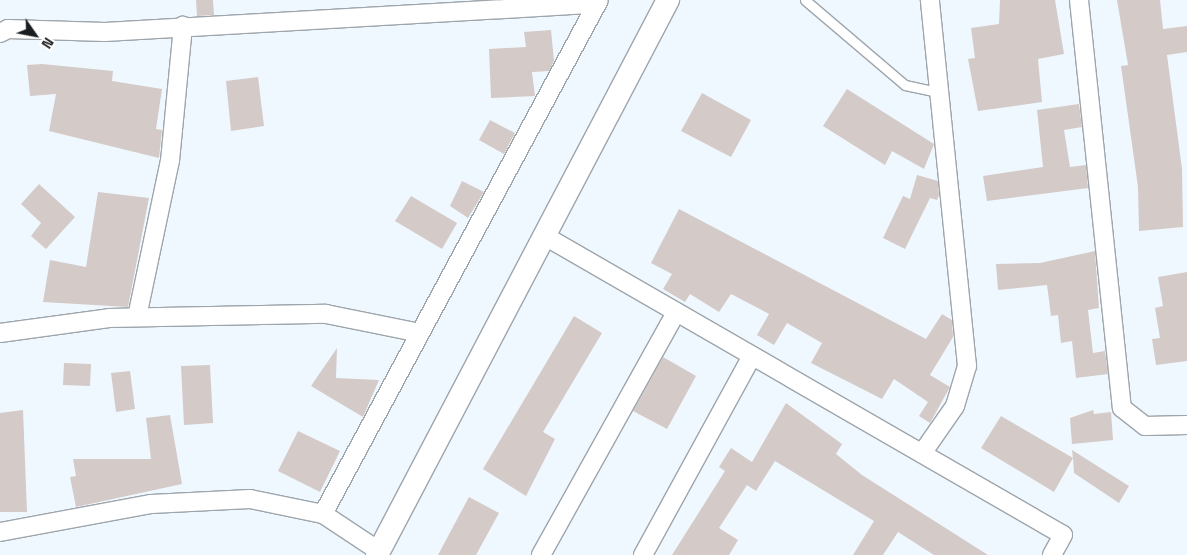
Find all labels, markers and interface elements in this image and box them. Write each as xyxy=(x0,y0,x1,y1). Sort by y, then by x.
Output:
north arrow xyxy=(10,10,60,60)
text: N xyxy=(37,34,58,52)

